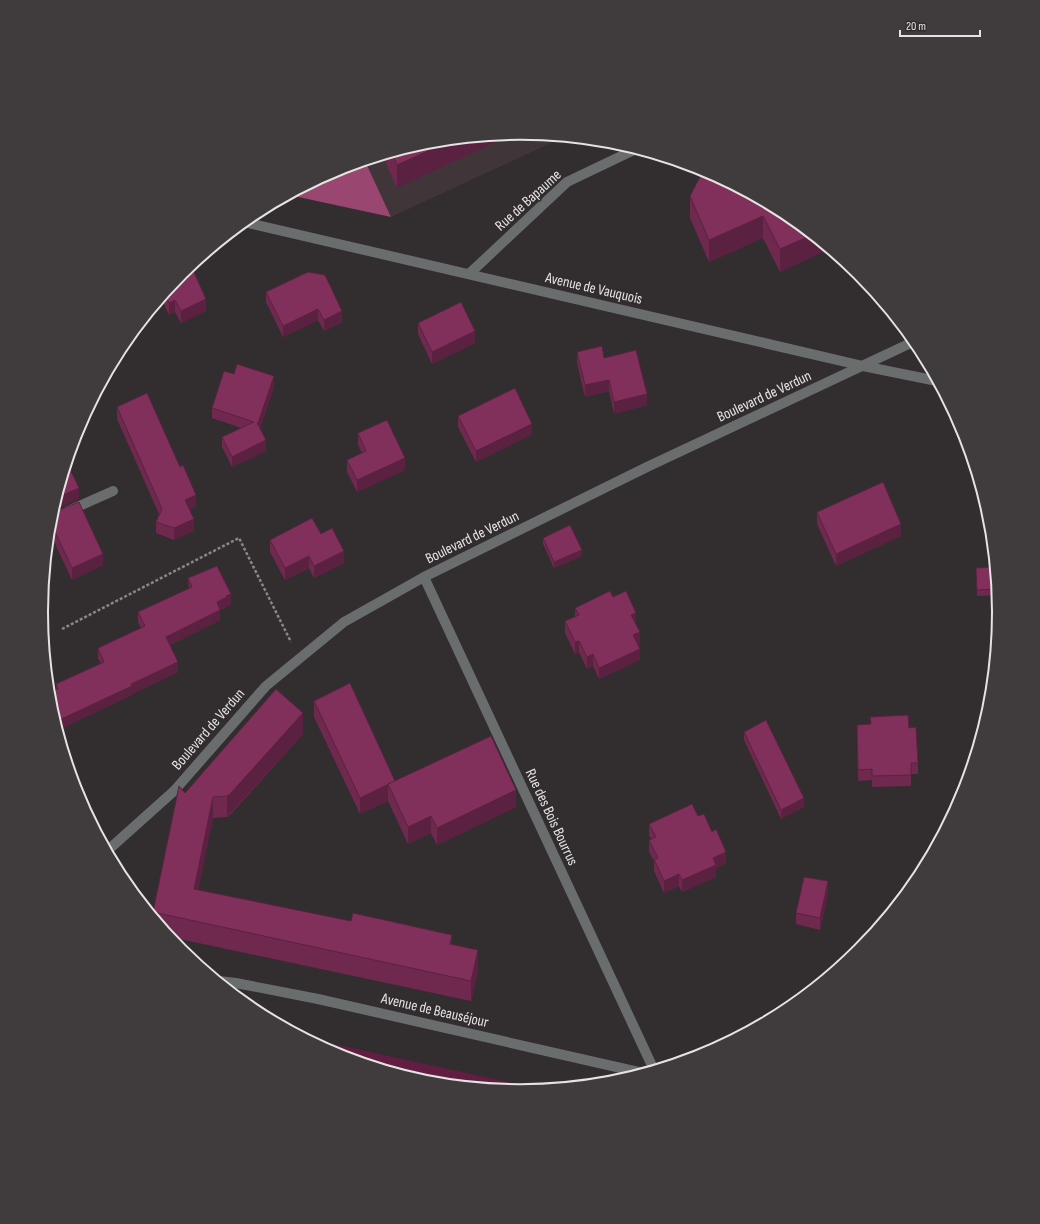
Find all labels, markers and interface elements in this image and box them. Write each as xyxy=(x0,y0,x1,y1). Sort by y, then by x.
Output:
scale bar xyxy=(900,12,980,38)
text: 20 m xyxy=(906,19,926,34)
street label: Rue de Bapaume xyxy=(491,166,565,235)
street label: Avenue de Vauquois xyxy=(543,268,644,309)
street label: Boulevard de Verdun xyxy=(714,366,814,427)
street label: Boulevard de Verdun xyxy=(422,507,522,568)
street label: Boulevard de Verdun xyxy=(168,685,249,774)
street label: Rue des Bois Bourrus xyxy=(521,766,582,869)
street label: Avenue de Beauséjour xyxy=(378,989,491,1032)

